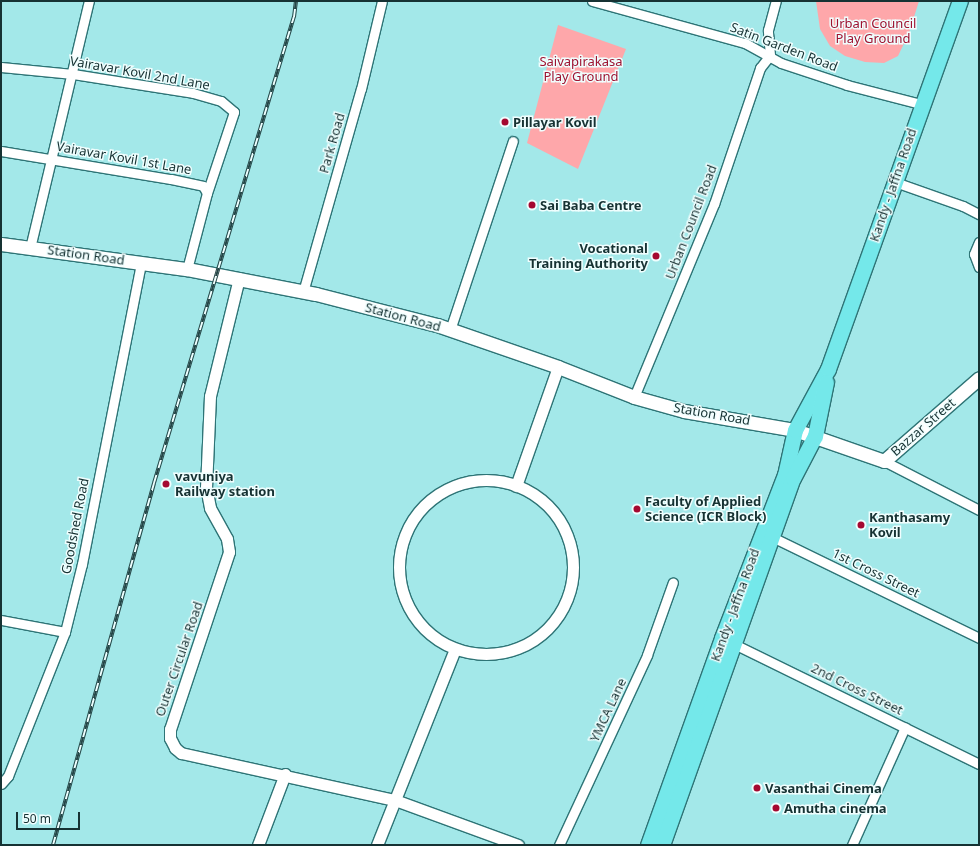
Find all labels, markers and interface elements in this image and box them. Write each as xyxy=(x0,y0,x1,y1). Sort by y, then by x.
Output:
park label: Urban Council Play Ground xyxy=(830,16,916,47)
street label: Satin Garden Road xyxy=(728,19,840,75)
street label: Vairavar Kovil 2nd Lane xyxy=(69,53,211,93)
park label: Saivapirakasa Play Ground xyxy=(539,54,623,85)
street label: Park Road xyxy=(316,111,348,175)
place label: Pillayar Kovil xyxy=(513,114,597,130)
marker: Pillayar Kovil xyxy=(500,117,510,127)
street label: Kandy - Jaffna Road xyxy=(866,126,920,244)
street label: Vairavar Kovil 1st Lane xyxy=(55,138,193,178)
street label: Urban Council Road xyxy=(662,163,720,281)
place label: Sai Baba Centre xyxy=(540,197,642,213)
marker: Sai Baba Centre xyxy=(527,200,537,210)
place label: Vocational Training Authority xyxy=(529,241,648,272)
street label: Station Road xyxy=(46,242,126,268)
marker: Vocational Training Authority xyxy=(651,251,661,261)
street label: Station Road xyxy=(363,299,443,335)
street label: Bazzar Street xyxy=(888,395,958,459)
street label: Station Road xyxy=(672,400,752,428)
place label: vavuniya Railway station xyxy=(175,469,275,500)
street label: Goodshed Road xyxy=(58,477,92,575)
marker: vavuniya Railway station xyxy=(160,478,172,490)
place label: Faculty of Applied Science (ICR Block) xyxy=(645,494,766,525)
marker: Faculty of Applied Science (ICR Block) xyxy=(632,504,642,514)
place label: Kanthasamy Kovil xyxy=(869,510,950,541)
marker: Kanthasamy Kovil xyxy=(856,520,866,530)
street label: 1st Cross Street xyxy=(830,545,922,601)
street label: Kandy - Jaffna Road xyxy=(707,547,763,663)
street label: Outer Circular Road xyxy=(152,599,206,719)
street label: 2nd Cross Street xyxy=(809,660,905,718)
street label: YMCA Lane xyxy=(586,676,630,744)
place label: Vasanthai Cinema xyxy=(765,780,882,796)
marker: Vasanthai Cinema xyxy=(752,783,762,793)
place label: Amutha cinema xyxy=(784,800,887,816)
marker: Amutha cinema xyxy=(771,803,781,813)
scale bar xyxy=(18,804,82,830)
text: 50 m xyxy=(23,810,51,827)

